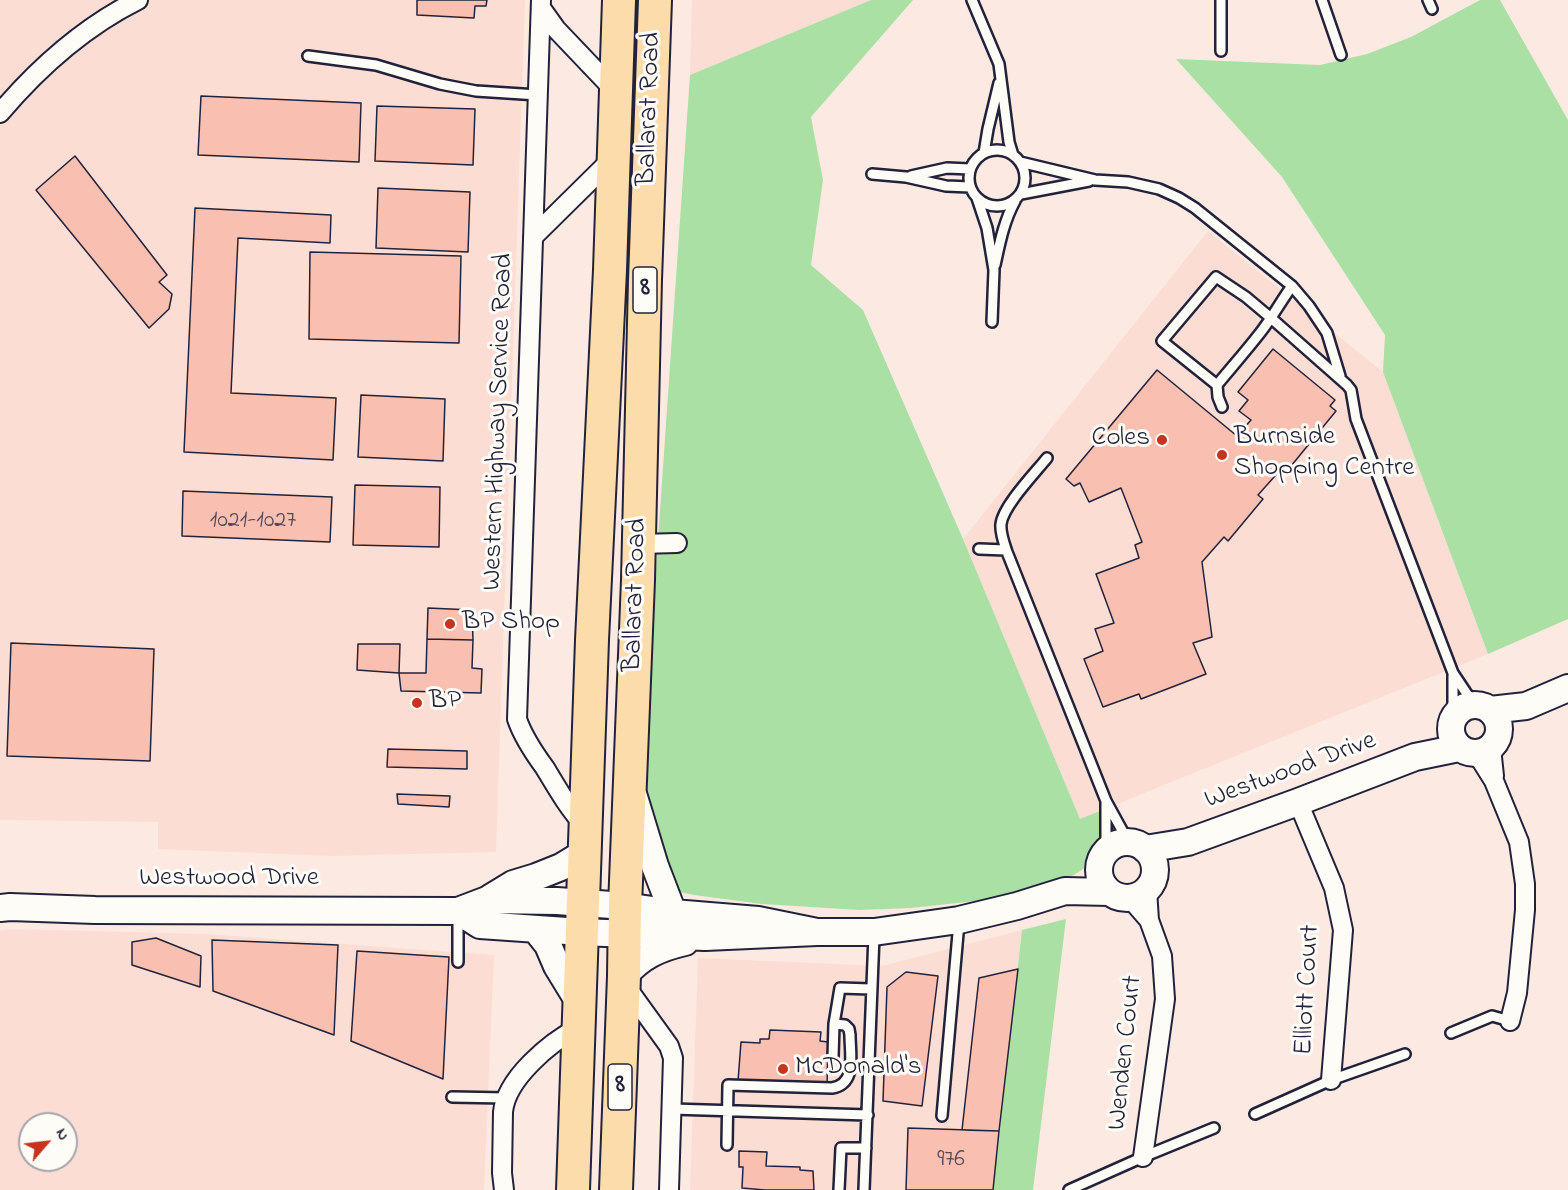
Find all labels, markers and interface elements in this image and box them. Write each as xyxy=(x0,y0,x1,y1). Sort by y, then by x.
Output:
street label: Ballarat Road xyxy=(632,32,670,186)
street label: Western Highway Service Road xyxy=(478,253,522,591)
road number: 8 xyxy=(633,267,657,313)
place label: Burnside Shopping Centre xyxy=(1234,423,1414,486)
place label: Coles xyxy=(1092,424,1150,456)
marker: Coles xyxy=(1155,433,1169,447)
marker: Burnside Shopping Centre xyxy=(1215,448,1229,462)
house number: 1021-1027 xyxy=(210,508,296,536)
street label: Ballarat Road xyxy=(618,518,656,672)
place label: BP Shop xyxy=(462,608,560,640)
marker: BP Shop xyxy=(443,617,457,631)
place label: BP xyxy=(429,687,461,719)
marker: BP xyxy=(410,696,424,710)
street label: Westwood Drive xyxy=(1201,726,1381,818)
street label: Westwood Drive xyxy=(139,864,319,896)
street label: Elliott Court xyxy=(1289,924,1329,1056)
street label: Wenden Court xyxy=(1103,974,1151,1132)
place label: McDonald's xyxy=(795,1053,921,1085)
marker: McDonald's xyxy=(776,1062,790,1076)
road number: 8 xyxy=(608,1064,632,1110)
north arrow xyxy=(18,1112,78,1172)
text: N xyxy=(49,1124,75,1145)
house number: 976 xyxy=(937,1147,965,1175)

